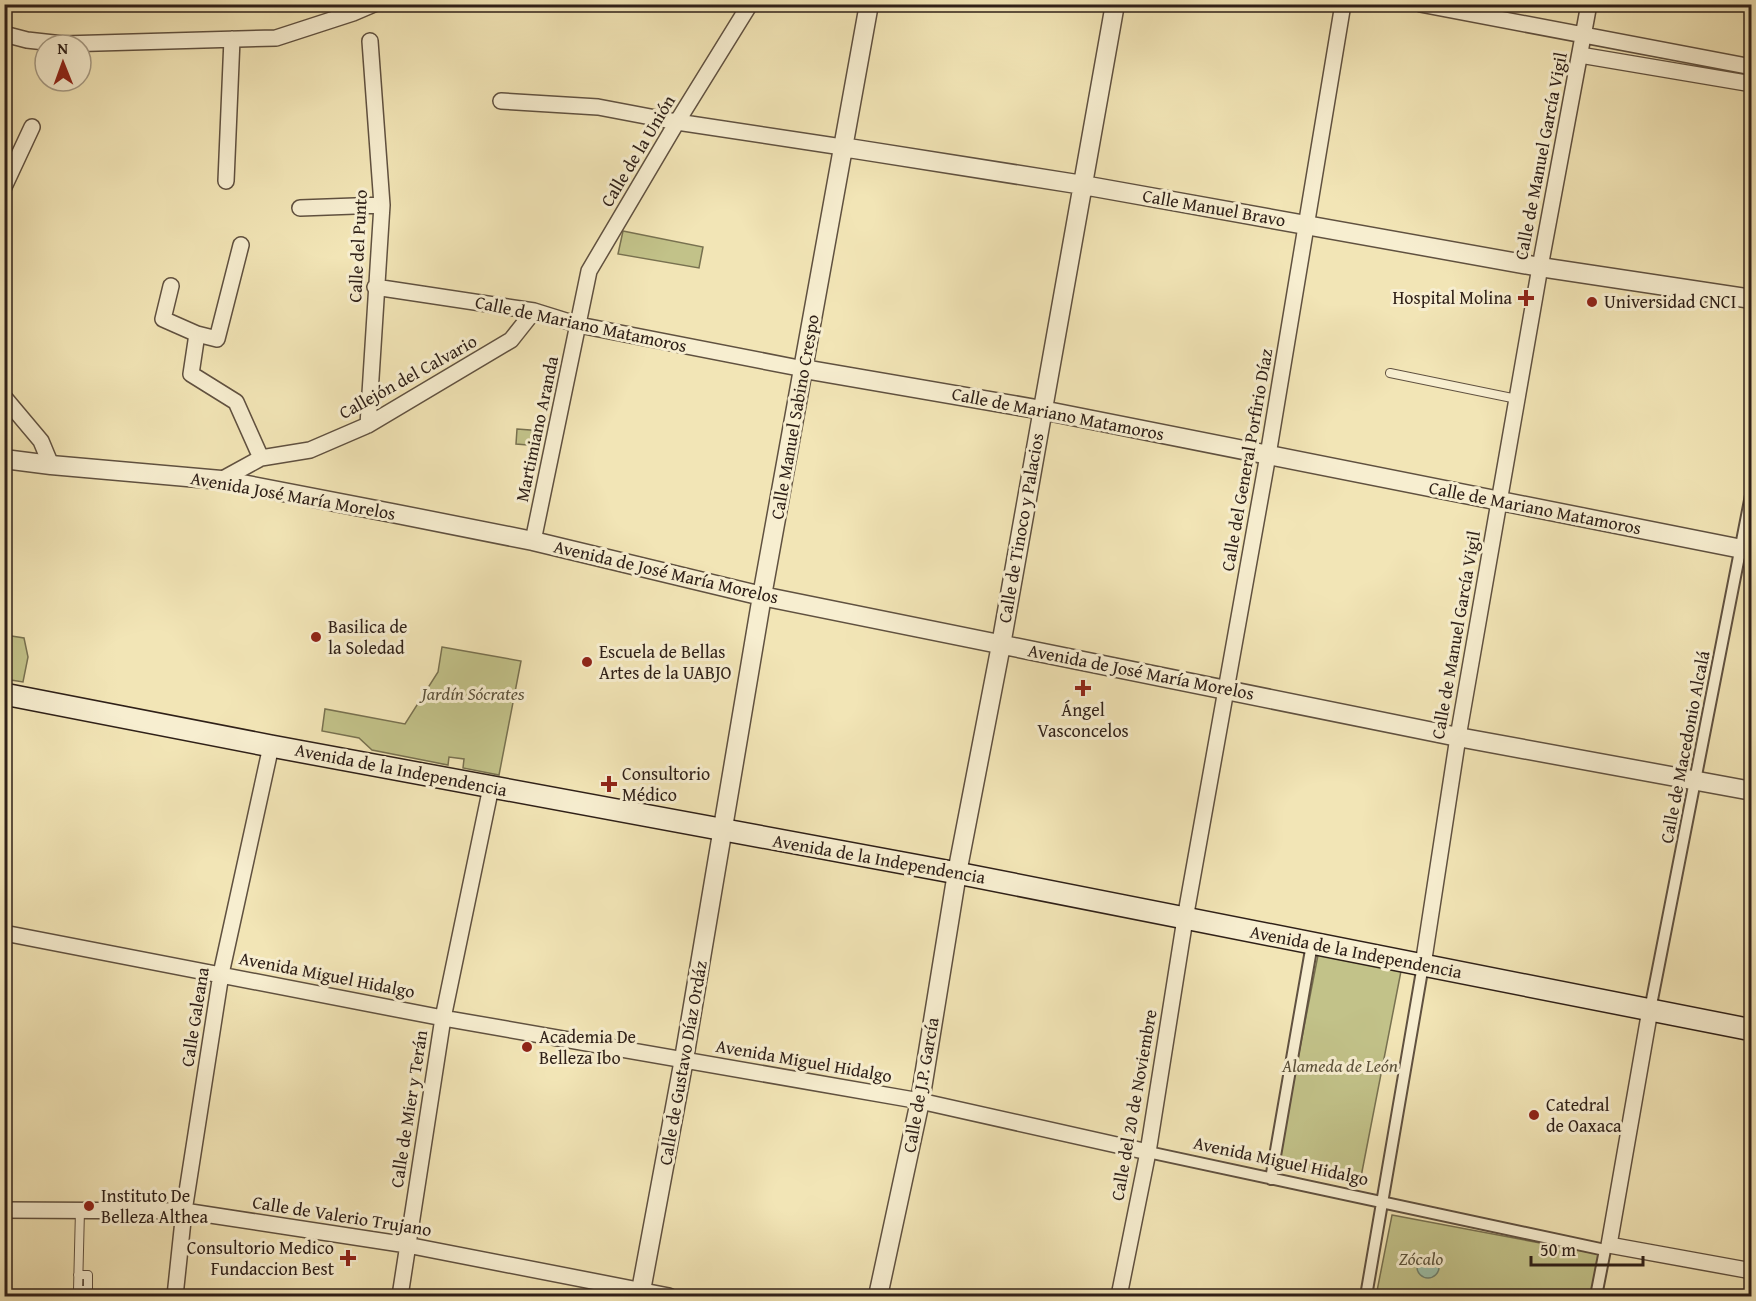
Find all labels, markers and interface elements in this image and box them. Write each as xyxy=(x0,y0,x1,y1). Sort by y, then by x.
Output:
north arrow xyxy=(33,33,93,93)
text: N xyxy=(57,36,69,60)
street label: Calle de Manuel García Vigil xyxy=(1507,50,1574,262)
street label: Calle de la Unión xyxy=(593,89,682,212)
street label: Calle Manuel Bravo xyxy=(1140,182,1288,233)
street label: Calle del Punto xyxy=(341,189,374,303)
place label: Hospital Molina xyxy=(1392,284,1512,311)
street label: Calle de Mariano Matamoros xyxy=(473,288,689,359)
place label: Universidad CNCI xyxy=(1604,288,1736,315)
marker: Hospital Molina xyxy=(1517,289,1535,307)
marker: Universidad CNCI xyxy=(1585,295,1599,309)
street label: Calle Manuel Sabino Crespo xyxy=(763,312,826,522)
street label: Callejón del Calvario xyxy=(334,327,482,426)
street label: Calle del General Porfirio Díaz xyxy=(1214,346,1279,573)
street label: Martimiano Aranda xyxy=(508,353,565,504)
street label: Calle de Mariano Matamoros xyxy=(950,380,1167,447)
street label: Calle de Tinoco y Palacios xyxy=(991,431,1051,625)
street label: Avenida José María Morelos xyxy=(188,464,398,527)
street label: Calle de Mariano Matamoros xyxy=(1427,474,1644,541)
street label: Calle de Manuel García Vigil xyxy=(1424,529,1487,741)
street label: Avenida de José María Morelos xyxy=(551,533,781,611)
place label: Basilica de la Soledad xyxy=(328,613,408,661)
marker: Basilica de la Soledad xyxy=(309,630,323,644)
street label: Avenida de José María Morelos xyxy=(1026,636,1256,707)
place label: Escuela de Bellas Artes de la UABJO xyxy=(599,638,732,686)
street label: Calle de Macedonio Alcalá xyxy=(1653,648,1717,846)
marker: Escuela de Bellas Artes de la UABJO xyxy=(580,655,594,669)
marker: Ángel Vasconcelos xyxy=(1074,679,1092,697)
park label: Jardín Sócrates xyxy=(419,680,525,707)
place label: Ángel Vasconcelos xyxy=(1037,696,1129,744)
street label: Avenida de la Independencia xyxy=(293,736,510,803)
place label: Consultorio Médico xyxy=(622,760,710,808)
marker: Consultorio Médico xyxy=(600,775,618,793)
street label: Avenida de la Independencia xyxy=(771,827,988,891)
street label: Avenida de la Independencia xyxy=(1248,918,1465,985)
street label: Avenida Miguel Hidalgo xyxy=(237,944,417,1005)
street label: Calle de Gustavo Díaz Ordáz xyxy=(651,958,714,1167)
street label: Calle Galeana xyxy=(173,965,216,1069)
street label: Calle del 20 de Noviembre xyxy=(1103,1007,1164,1203)
street label: Calle de J.P. García xyxy=(895,1015,946,1155)
place label: Academia De Belleza Ibo xyxy=(539,1023,636,1071)
street label: Calle de Mier y Terán xyxy=(383,1028,434,1190)
street label: Avenida Miguel Hidalgo xyxy=(714,1032,894,1089)
marker: Academia De Belleza Ibo xyxy=(520,1040,534,1054)
park label: Alameda de León xyxy=(1281,1052,1398,1079)
place label: Catedral de Oaxaca xyxy=(1546,1091,1622,1139)
marker: Catedral de Oaxaca xyxy=(1527,1108,1541,1122)
street label: Avenida Miguel Hidalgo xyxy=(1191,1129,1371,1192)
place label: Instituto De Belleza Althea xyxy=(101,1182,208,1230)
street label: Calle de Valerio Trujano xyxy=(251,1188,434,1243)
marker: Instituto De Belleza Althea xyxy=(82,1199,96,1213)
scale bar xyxy=(1531,1229,1644,1267)
place label: Consultorio Medico Fundaccion Best xyxy=(187,1234,335,1282)
text: 50 m xyxy=(1540,1236,1576,1263)
park label: Zócalo xyxy=(1399,1245,1444,1272)
marker: Consultorio Medico Fundaccion Best xyxy=(339,1249,357,1267)

